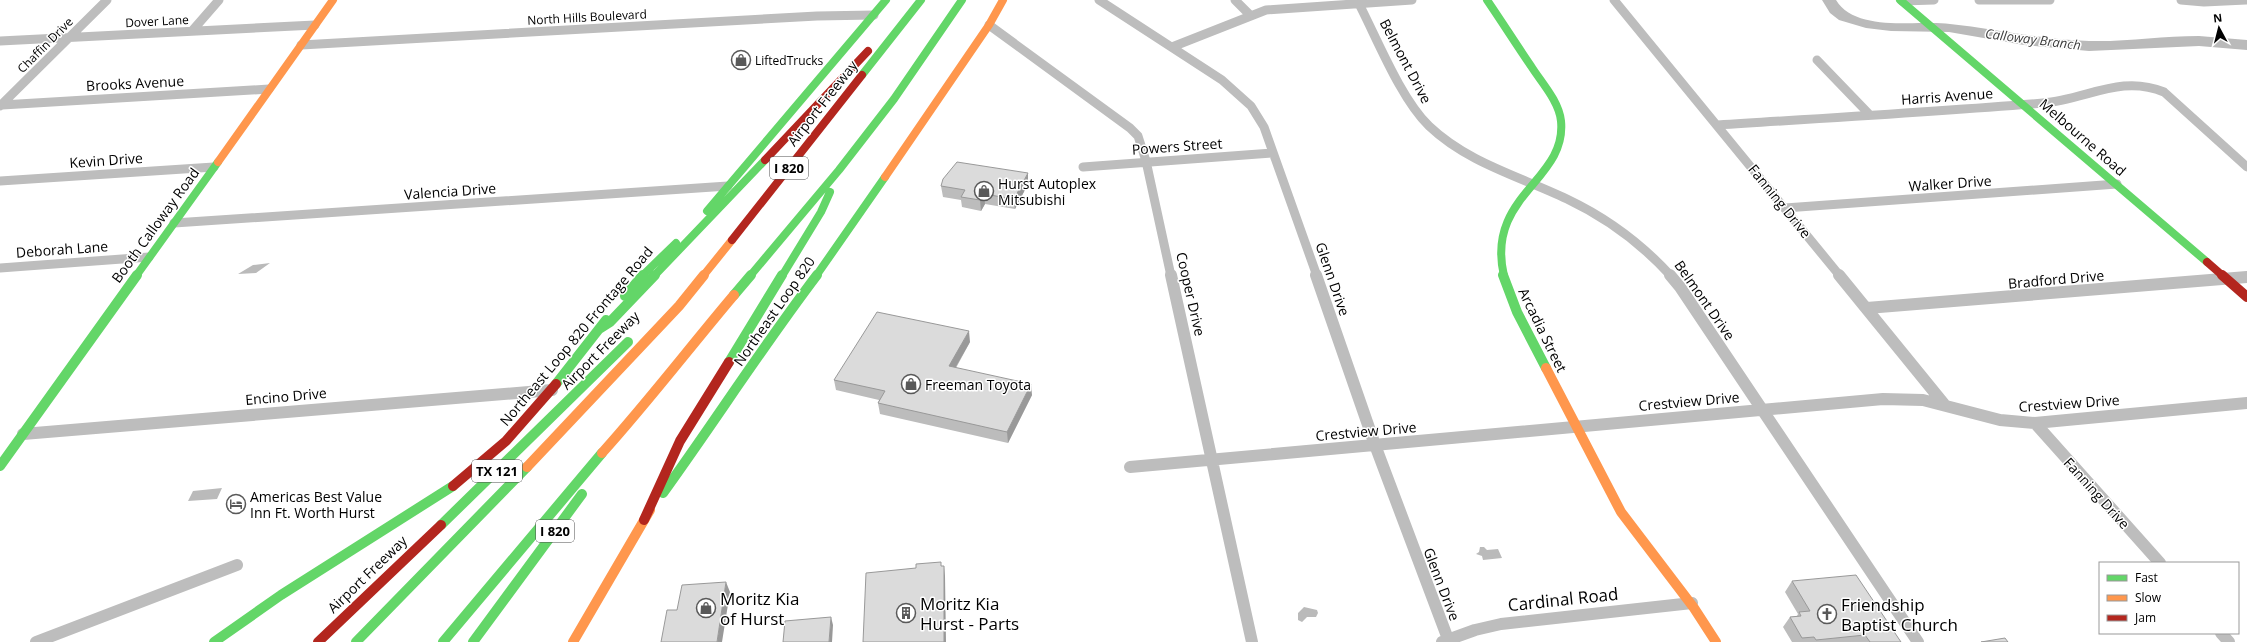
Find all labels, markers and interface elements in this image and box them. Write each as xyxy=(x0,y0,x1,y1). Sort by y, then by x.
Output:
street label: North Hills Boulevard xyxy=(527,5,647,29)
north arrow xyxy=(2199,8,2239,48)
text: N xyxy=(2212,10,2223,26)
street label: Dover Lane xyxy=(125,11,190,31)
street label: Chaffin Drive xyxy=(13,13,77,77)
street label: Belmont Drive xyxy=(1376,15,1436,107)
water label: Calloway Branch xyxy=(1984,24,2082,54)
shop icon: LiftedTrucks xyxy=(730,49,752,71)
place label: LiftedTrucks xyxy=(755,52,824,69)
street label: Airport Freeway xyxy=(783,55,862,150)
street label: Brooks Avenue xyxy=(86,71,185,95)
street label: Harris Avenue xyxy=(1900,83,1994,109)
street label: Melbourne Road xyxy=(2036,94,2130,180)
street label: Powers Street xyxy=(1131,133,1223,159)
street label: Kevin Drive xyxy=(69,148,143,172)
road number: I 820 xyxy=(770,157,808,179)
street label: Fanning Drive xyxy=(1744,160,1816,242)
street label: Booth Calloway Road xyxy=(107,164,203,286)
street label: Walker Drive xyxy=(1908,171,1992,195)
place label: Hurst Autoplex Mitsubishi xyxy=(998,174,1097,209)
street label: Valencia Drive xyxy=(403,178,497,204)
shop icon: Hurst Autoplex Mitsubishi xyxy=(973,180,995,202)
street label: Deborah Lane xyxy=(15,236,109,262)
street label: Glenn Drive xyxy=(1312,240,1355,318)
street label: Northeast Loop 820 Frontage Road xyxy=(495,242,657,430)
street label: Cooper Drive xyxy=(1172,250,1210,338)
street label: Northeast Loop 820 xyxy=(729,252,819,370)
street label: Belmont Drive xyxy=(1670,256,1740,344)
street label: Bradford Drive xyxy=(2007,265,2105,293)
street label: Arcadia Street xyxy=(1514,285,1572,375)
street label: Airport Freeway xyxy=(557,306,644,393)
shop icon: Freeman Toyota xyxy=(900,373,922,395)
place label: Freeman Toyota xyxy=(925,375,1031,394)
street label: Encino Drive xyxy=(245,383,328,409)
street label: Crestview Drive xyxy=(1638,387,1740,415)
street label: Crestview Drive xyxy=(2018,390,2120,416)
street label: Crestview Drive xyxy=(1315,417,1417,445)
street label: Fanning Drive xyxy=(2060,453,2134,533)
road number: TX 121 xyxy=(472,460,522,482)
place label: Americas Best Value Inn Ft. Worth Hurst xyxy=(250,487,382,522)
hotel icon: Americas Best Value Inn Ft. Worth Hurst xyxy=(225,493,247,515)
road number: I 820 xyxy=(536,520,574,542)
street label: Airport Freeway xyxy=(323,530,412,617)
street label: Glenn Drive xyxy=(1419,545,1465,623)
legend xyxy=(2099,562,2239,634)
text: Fast xyxy=(2135,569,2158,586)
street label: Cardinal Road xyxy=(1507,582,1619,616)
place label: Moritz Kia of Hurst xyxy=(720,587,799,630)
text: Slow xyxy=(2135,589,2162,606)
place label: Moritz Kia Hurst - Parts xyxy=(920,592,1019,635)
place label: Friendship Baptist Church xyxy=(1841,593,1958,636)
shop icon: Moritz Kia of Hurst xyxy=(695,597,717,619)
building icon: Moritz Kia Hurst - Parts xyxy=(895,602,917,624)
church icon: Friendship Baptist Church xyxy=(1816,603,1838,625)
text: Jam xyxy=(2134,609,2156,626)

